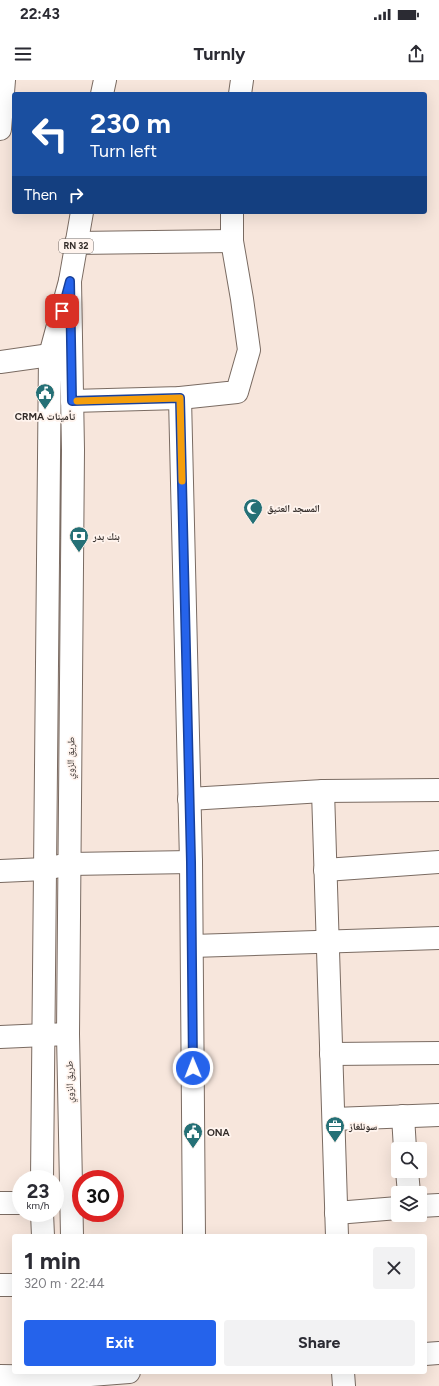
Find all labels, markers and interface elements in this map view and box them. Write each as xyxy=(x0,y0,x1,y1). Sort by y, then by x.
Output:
text: 22:43 xyxy=(20,5,60,23)
icon: menu xyxy=(12,43,34,65)
text: Turnly xyxy=(194,43,245,65)
icon: share xyxy=(405,43,427,65)
text: 230 m xyxy=(90,106,171,140)
icon: left xyxy=(24,108,76,160)
text: Turn left xyxy=(90,140,157,162)
icon: right xyxy=(65,184,87,206)
text: Then xyxy=(24,186,57,204)
road number: RN 32 xyxy=(59,239,93,253)
pin xyxy=(45,294,79,328)
icon: arrive xyxy=(51,300,73,322)
public building icon: CRMA تأمينات xyxy=(34,382,56,410)
place label: CRMA تأمينات xyxy=(15,410,76,423)
mosque icon: المسجد العتيق xyxy=(242,497,264,525)
place label: المسجد العتيق xyxy=(267,502,320,515)
bank icon: بنك بدر xyxy=(68,525,90,553)
place label: بنك بدر xyxy=(92,530,120,543)
street label: طريق الزوي xyxy=(64,736,79,779)
position arrow xyxy=(172,1047,214,1089)
street label: طريق الزوي xyxy=(63,1060,78,1103)
office icon: سونلغاز xyxy=(324,1115,346,1143)
place label: سونلغاز xyxy=(348,1120,377,1133)
public building icon: ONA xyxy=(182,1121,204,1149)
place label: ONA xyxy=(207,1126,231,1139)
map controls xyxy=(391,1142,427,1222)
button: search xyxy=(391,1142,427,1178)
speed limit sign: 30 xyxy=(72,1170,124,1222)
text: 23 xyxy=(27,1179,49,1203)
button: layers xyxy=(391,1186,427,1222)
text: km/h xyxy=(27,1199,49,1212)
text: 1 min xyxy=(24,1246,81,1275)
button: close xyxy=(373,1247,415,1289)
text: 320 m · 22:44 xyxy=(24,1276,105,1291)
button: Exit xyxy=(24,1320,216,1366)
button: Share xyxy=(224,1320,415,1366)

